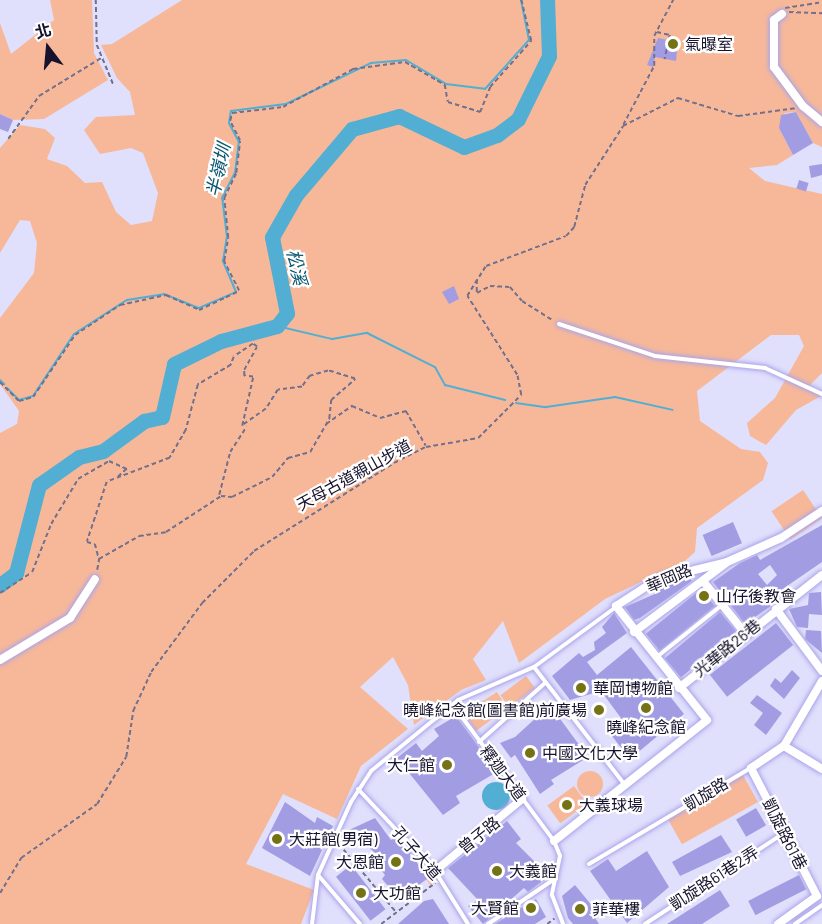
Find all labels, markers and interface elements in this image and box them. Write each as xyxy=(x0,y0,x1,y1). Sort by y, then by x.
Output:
north arrow xyxy=(18,18,78,78)
text: 北 xyxy=(33,19,53,42)
place label: 氣曝室 xyxy=(685,34,733,54)
marker: 氣曝室 xyxy=(666,37,680,51)
water label: 半嶺圳 xyxy=(201,141,235,199)
water label: 松溪 xyxy=(283,247,311,287)
street label: 天母古道親山步道 xyxy=(293,436,415,514)
street label: 華岡路 xyxy=(643,560,695,596)
place label: 山仔後教會 xyxy=(716,586,796,606)
marker: 山仔後教會 xyxy=(697,589,711,603)
street label: 光華路26巷 xyxy=(690,615,764,681)
place label: 華岡博物館 xyxy=(593,678,673,698)
marker: 華岡博物館 xyxy=(574,681,588,695)
place label: 曉峰紀念館(圖書館)前廣場 xyxy=(403,700,587,720)
marker: 曉峰紀念館 xyxy=(639,701,653,715)
marker: 曉峰紀念館(圖書館)前廣場 xyxy=(592,703,606,717)
place label: 曉峰紀念館 xyxy=(606,717,686,737)
street label: 釋迦大道 xyxy=(476,742,530,804)
place label: 中國文化大學 xyxy=(542,743,638,763)
marker: 中國文化大學 xyxy=(523,746,537,760)
place label: 大仁館 xyxy=(387,755,435,775)
marker: 大仁館 xyxy=(440,758,454,772)
street label: 凱旋路 xyxy=(680,773,732,815)
place label: 大義球場 xyxy=(579,795,643,815)
street label: 凱旋路61巷 xyxy=(759,795,811,873)
marker: 大義球場 xyxy=(560,798,574,812)
street label: 曾子路 xyxy=(454,812,504,858)
street label: 孔子大道 xyxy=(389,823,445,883)
place label: 大莊館(男宿) xyxy=(289,829,377,849)
marker: 大莊館(男宿) xyxy=(270,832,284,846)
street label: 凱旋路61巷2弄 xyxy=(666,842,762,914)
place label: 大恩館 xyxy=(336,852,384,872)
marker: 大恩館 xyxy=(389,855,403,869)
place label: 大義館 xyxy=(509,861,557,881)
marker: 大義館 xyxy=(490,864,504,878)
place label: 大功館 xyxy=(373,883,421,903)
marker: 大功館 xyxy=(354,886,368,900)
place label: 大賢館 xyxy=(471,898,519,918)
place label: 菲華樓 xyxy=(592,899,640,919)
marker: 大賢館 xyxy=(524,901,538,915)
marker: 菲華樓 xyxy=(573,902,587,916)

